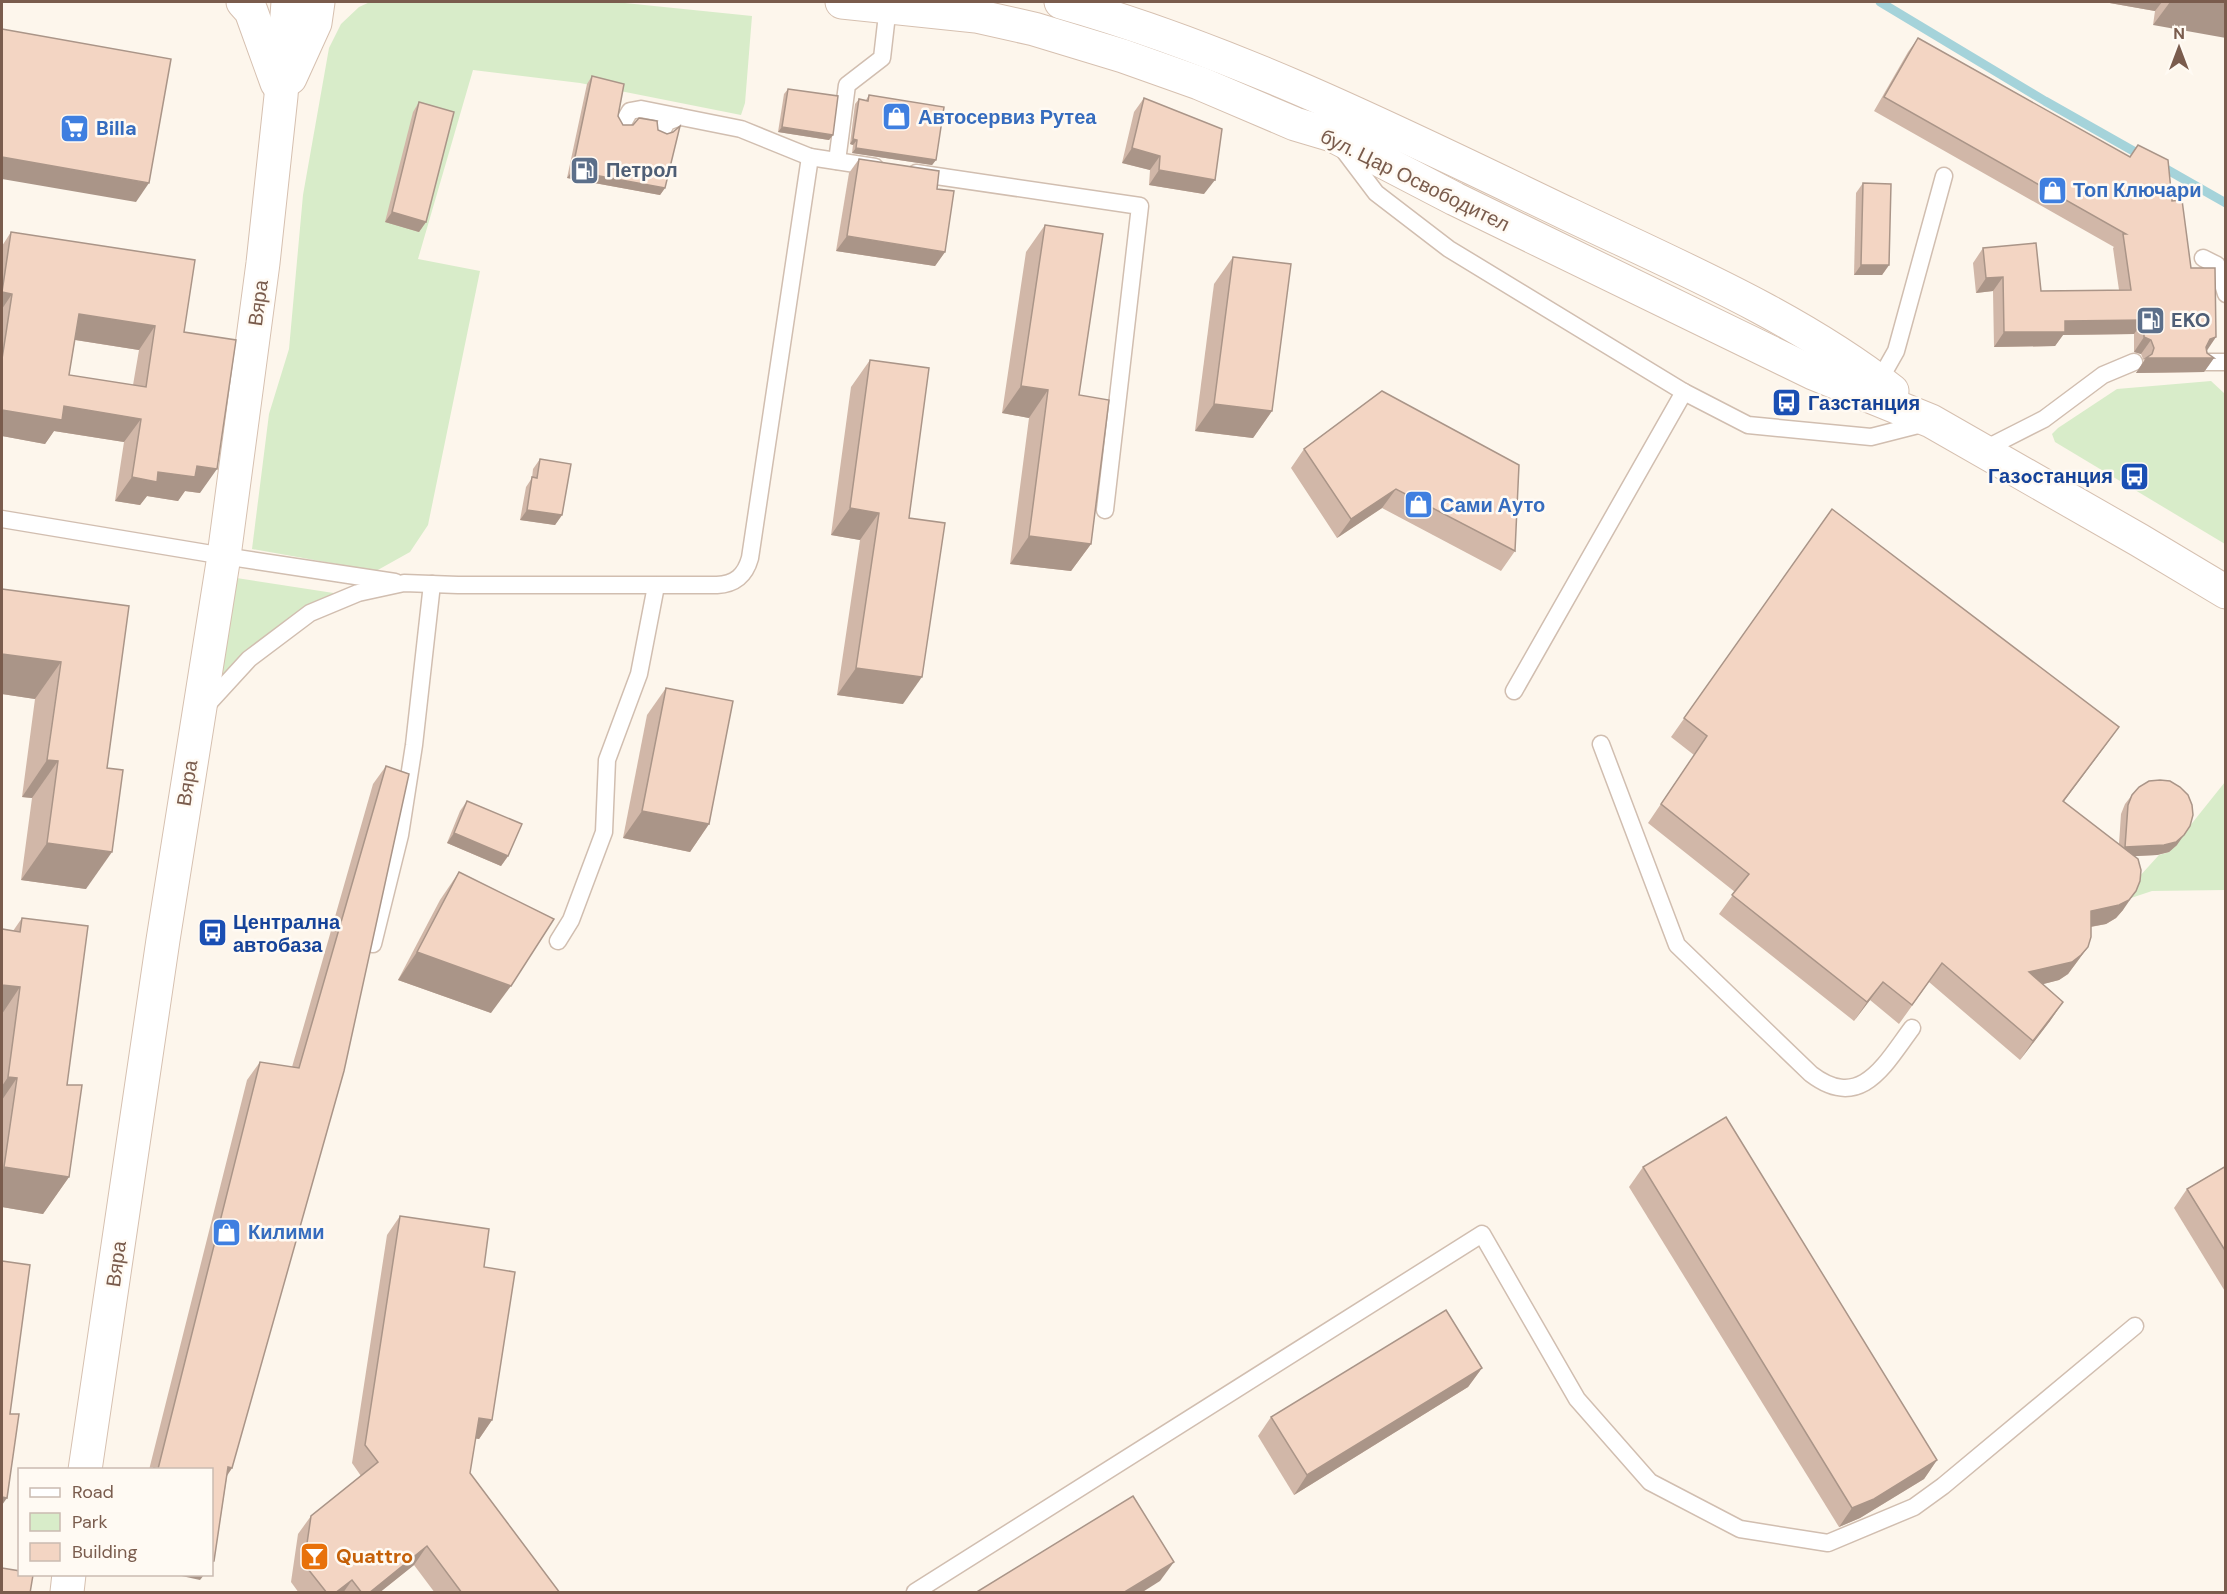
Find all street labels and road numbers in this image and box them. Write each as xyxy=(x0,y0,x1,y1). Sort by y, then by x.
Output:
street label: бул. Цар Освободител xyxy=(1316,123,1514,237)
street label: Вяра xyxy=(242,277,274,328)
street label: Вяра xyxy=(171,757,204,808)
street label: Вяра xyxy=(100,1238,132,1289)

